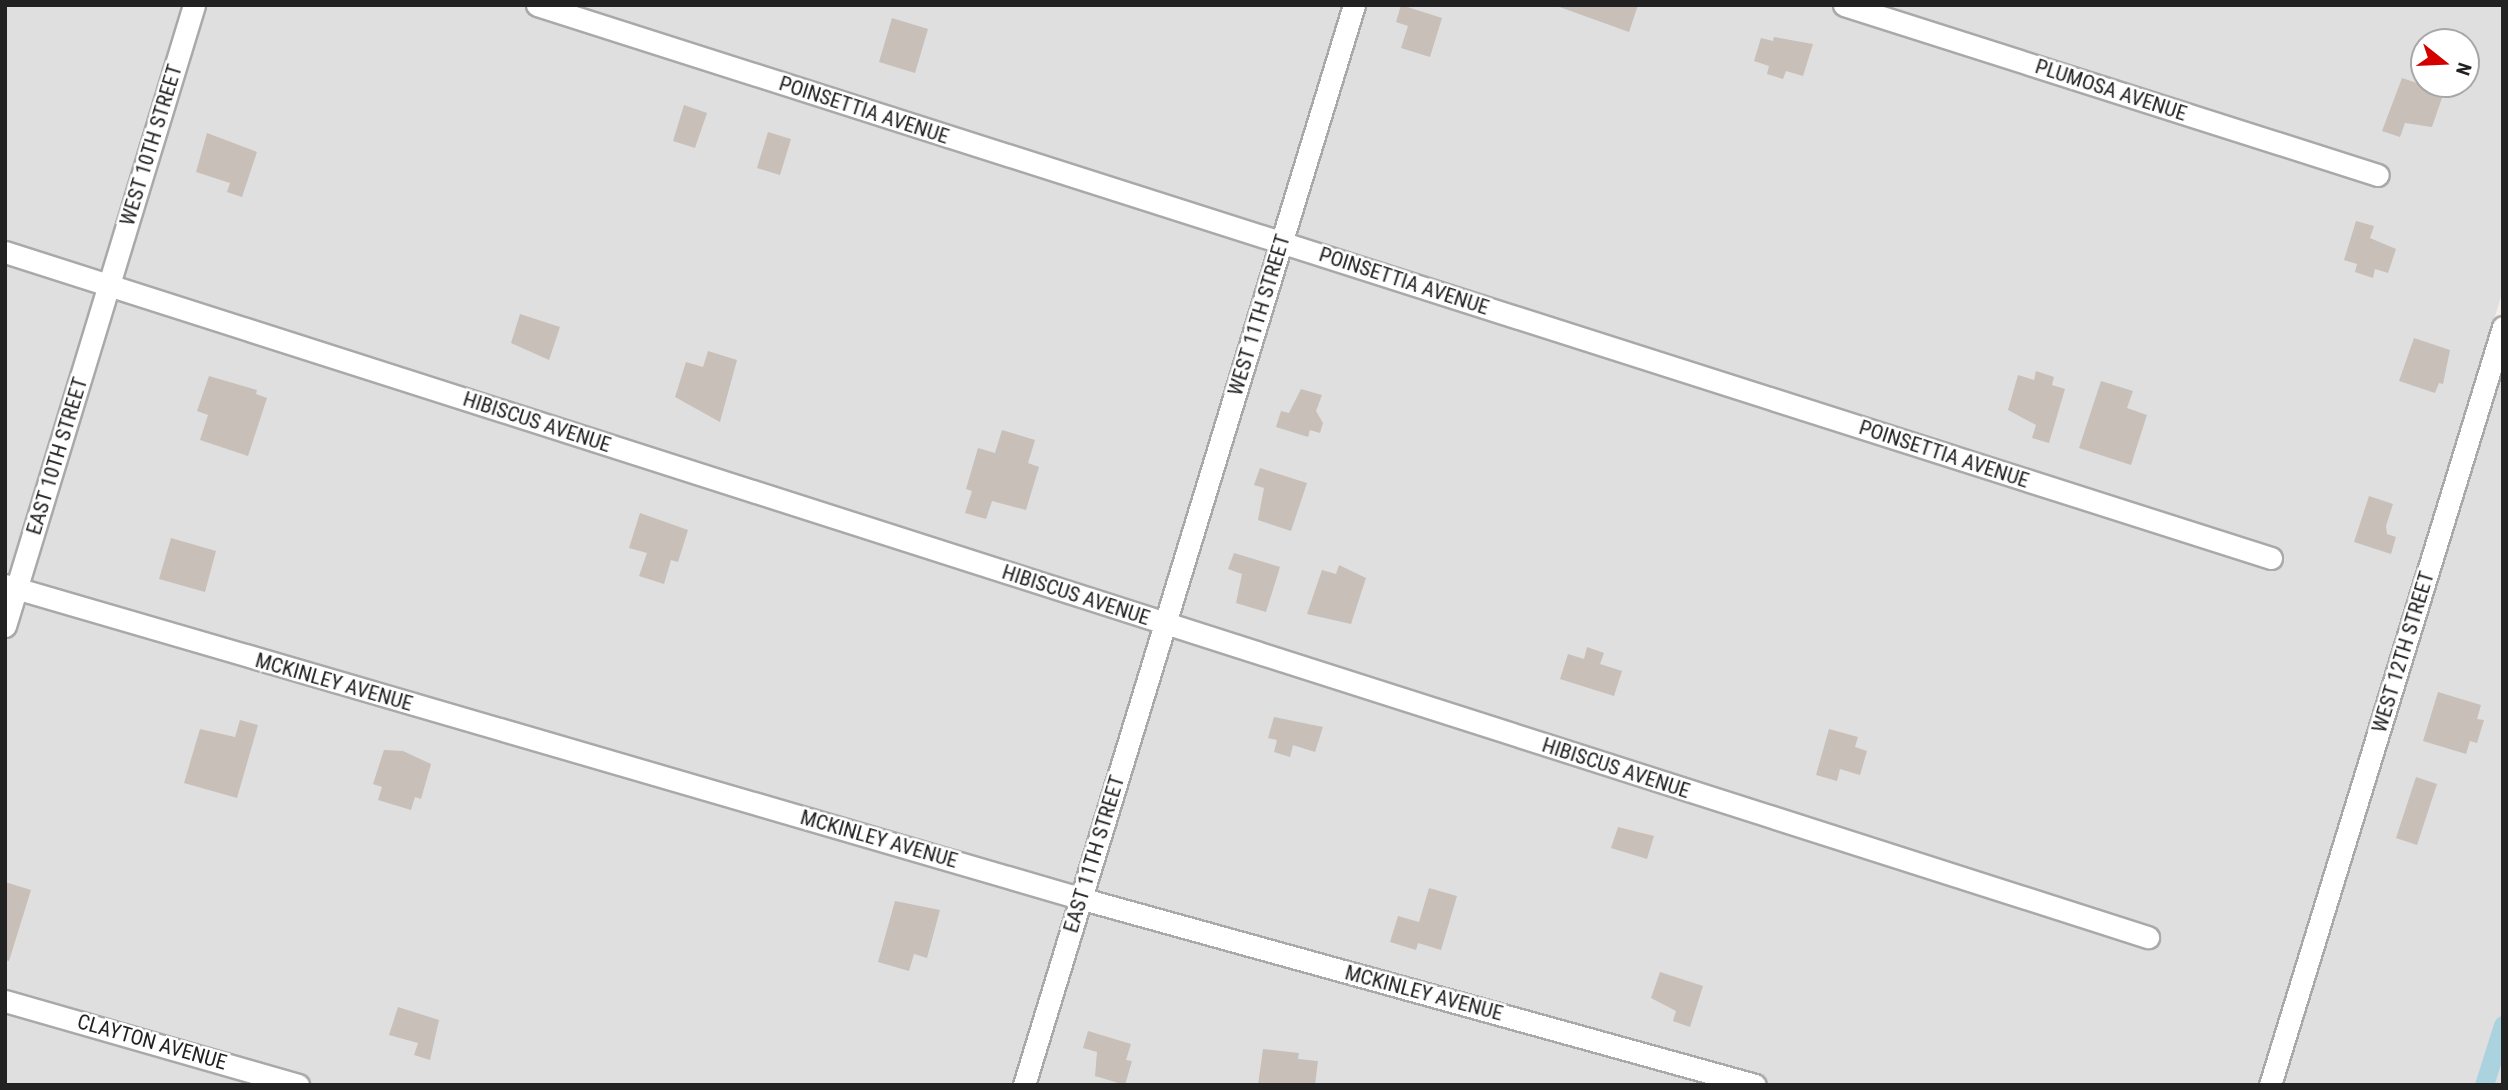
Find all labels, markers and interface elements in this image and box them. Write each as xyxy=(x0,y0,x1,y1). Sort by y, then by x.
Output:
north arrow xyxy=(2410,28,2480,98)
street label: PLUMOSA AVENUE xyxy=(2032,54,2190,126)
text: N xyxy=(2451,60,2476,78)
street label: WEST 10TH STREET xyxy=(114,61,188,229)
street label: POINSETTIA AVENUE xyxy=(776,71,952,149)
street label: WEST 11TH STREET xyxy=(1222,231,1296,399)
street label: POINSETTIA AVENUE xyxy=(1316,242,1492,320)
street label: EAST 10TH STREET xyxy=(21,374,93,538)
street label: HIBISCUS AVENUE xyxy=(460,386,614,458)
street label: POINSETTIA AVENUE xyxy=(1856,415,2032,493)
street label: HIBISCUS AVENUE xyxy=(999,559,1153,631)
street label: WEST 12TH STREET xyxy=(2366,568,2440,736)
street label: MCKINLEY AVENUE xyxy=(252,648,416,716)
street label: HIBISCUS AVENUE xyxy=(1539,732,1693,804)
street label: EAST 11TH STREET xyxy=(1058,772,1130,936)
street label: MCKINLEY AVENUE xyxy=(797,805,961,873)
street label: MCKINLEY AVENUE xyxy=(1342,960,1506,1026)
street label: CLAYTON AVENUE xyxy=(74,1009,230,1075)

